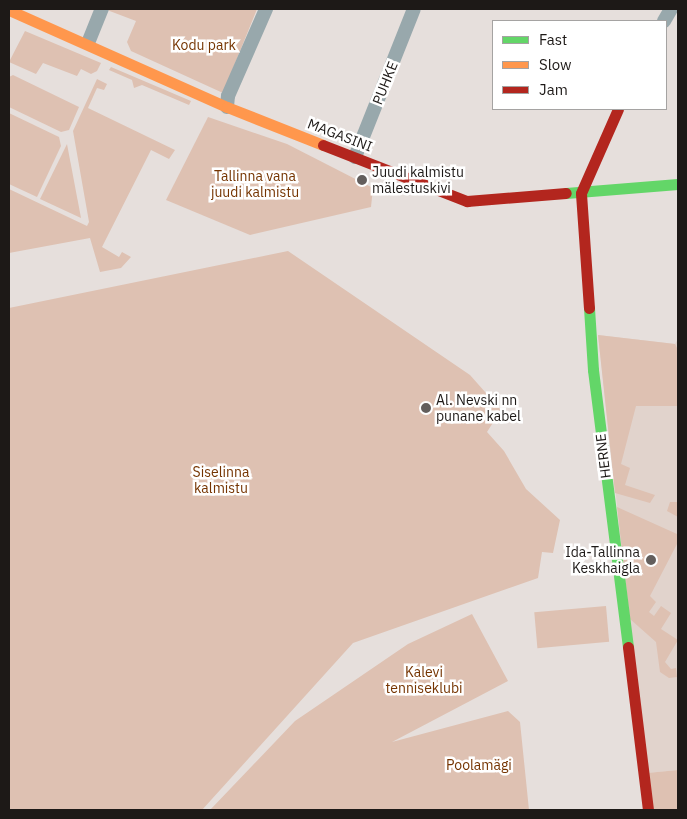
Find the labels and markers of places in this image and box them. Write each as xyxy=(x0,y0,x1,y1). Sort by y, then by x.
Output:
place label: Juudi kalmistu mälestuskivi xyxy=(372,164,464,196)
marker: Juudi kalmistu mälestuskivi xyxy=(356,174,368,186)
place label: Al. Nevski nn punane kabel xyxy=(436,392,521,424)
marker: Al. Nevski nn punane kabel xyxy=(420,402,432,414)
place label: Ida-Tallinna Keskhaigla xyxy=(565,544,640,576)
marker: Ida-Tallinna Keskhaigla xyxy=(644,553,658,567)

